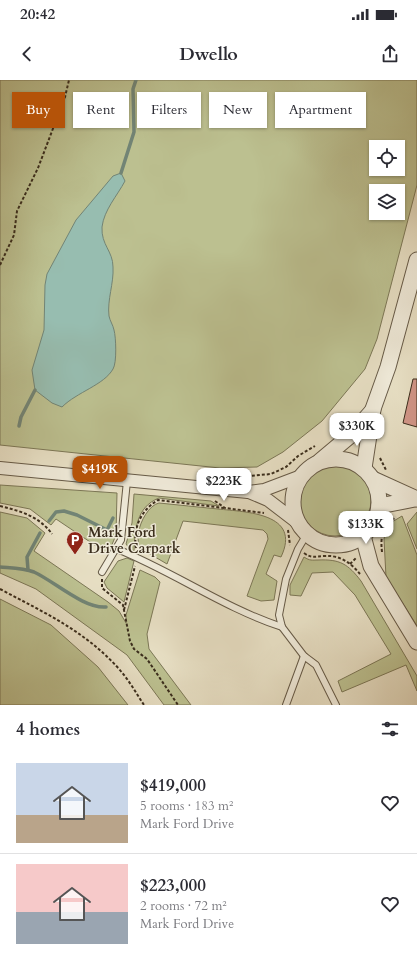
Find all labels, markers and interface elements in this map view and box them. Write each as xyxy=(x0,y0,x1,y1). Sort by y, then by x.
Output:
text: 20:42 xyxy=(20,4,55,24)
text: Dwello xyxy=(179,42,238,67)
icon: back xyxy=(16,43,38,65)
icon: share xyxy=(379,43,401,65)
chip: Buy xyxy=(12,92,65,128)
chip: Rent xyxy=(73,92,129,128)
chip: Filters xyxy=(137,92,201,128)
chip: New xyxy=(209,92,267,128)
chip: Apartment xyxy=(275,92,366,128)
map controls xyxy=(369,140,405,220)
button: locate xyxy=(369,140,405,176)
button: layers xyxy=(369,184,405,220)
pin: $330K xyxy=(329,413,385,447)
text: $330K xyxy=(338,417,376,435)
pin: $419K xyxy=(72,456,128,490)
text: $419K xyxy=(81,460,119,478)
pin: $223K xyxy=(196,468,252,502)
text: $223K xyxy=(205,472,243,490)
pin: $133K xyxy=(338,511,394,545)
text: $133K xyxy=(347,515,385,533)
place label: Mark Ford Drive Carpark xyxy=(88,523,181,558)
parking icon: Mark Ford Drive Carpark xyxy=(65,530,85,555)
text: 4 homes xyxy=(16,718,80,741)
icon: filters xyxy=(379,718,401,740)
text: $419,000 xyxy=(140,774,206,797)
icon: home xyxy=(48,779,96,827)
icon: heart xyxy=(379,792,401,814)
text: 5 rooms · 183 m² xyxy=(140,797,233,815)
text: Mark Ford Drive xyxy=(140,815,234,833)
text: $223,000 xyxy=(140,874,206,897)
icon: home xyxy=(48,880,96,928)
icon: heart xyxy=(379,893,401,915)
text: 2 rooms · 72 m² xyxy=(140,897,227,915)
text: Mark Ford Drive xyxy=(140,915,234,933)

